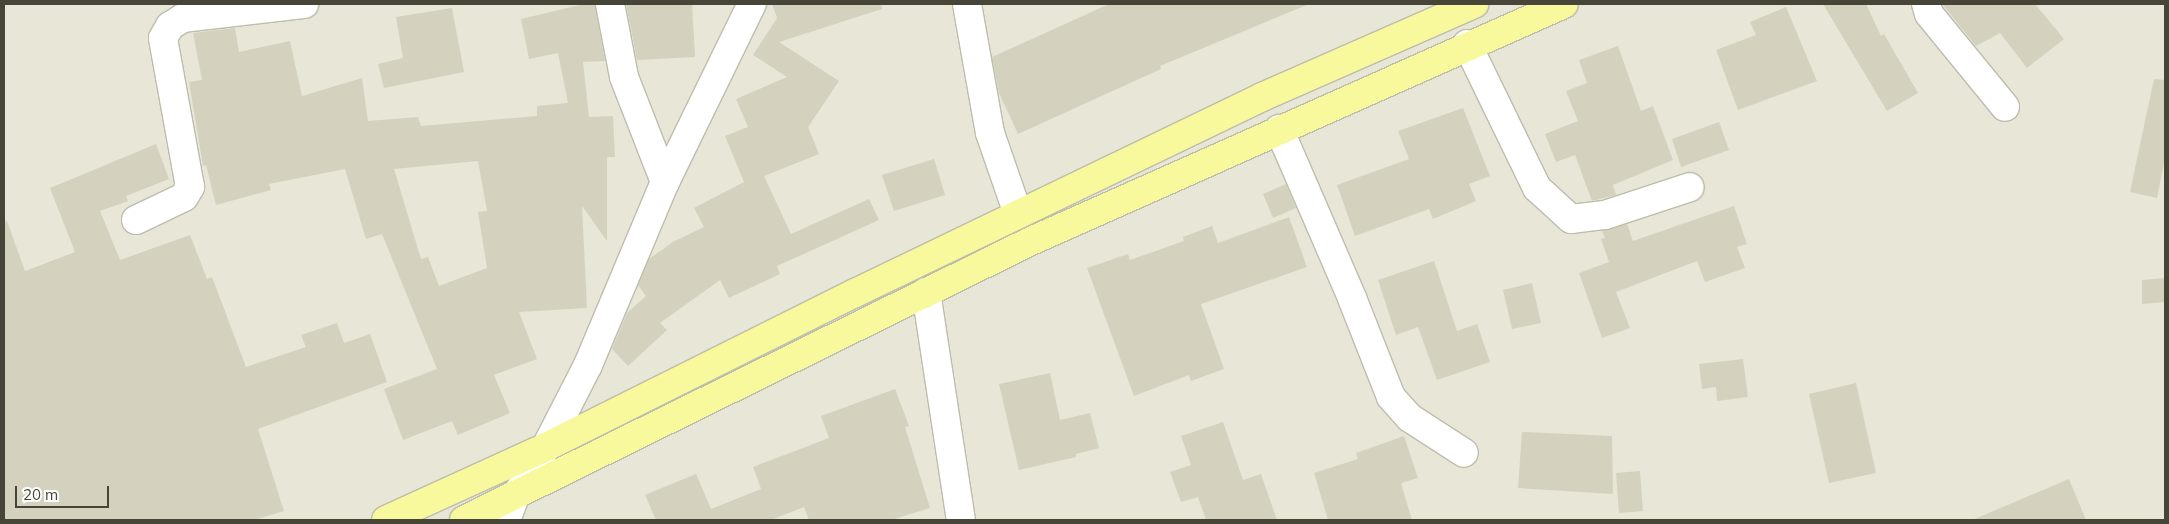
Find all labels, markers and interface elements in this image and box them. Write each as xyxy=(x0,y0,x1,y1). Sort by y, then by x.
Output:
scale bar xyxy=(18,476,111,508)
text: 20 m xyxy=(23,485,58,504)

